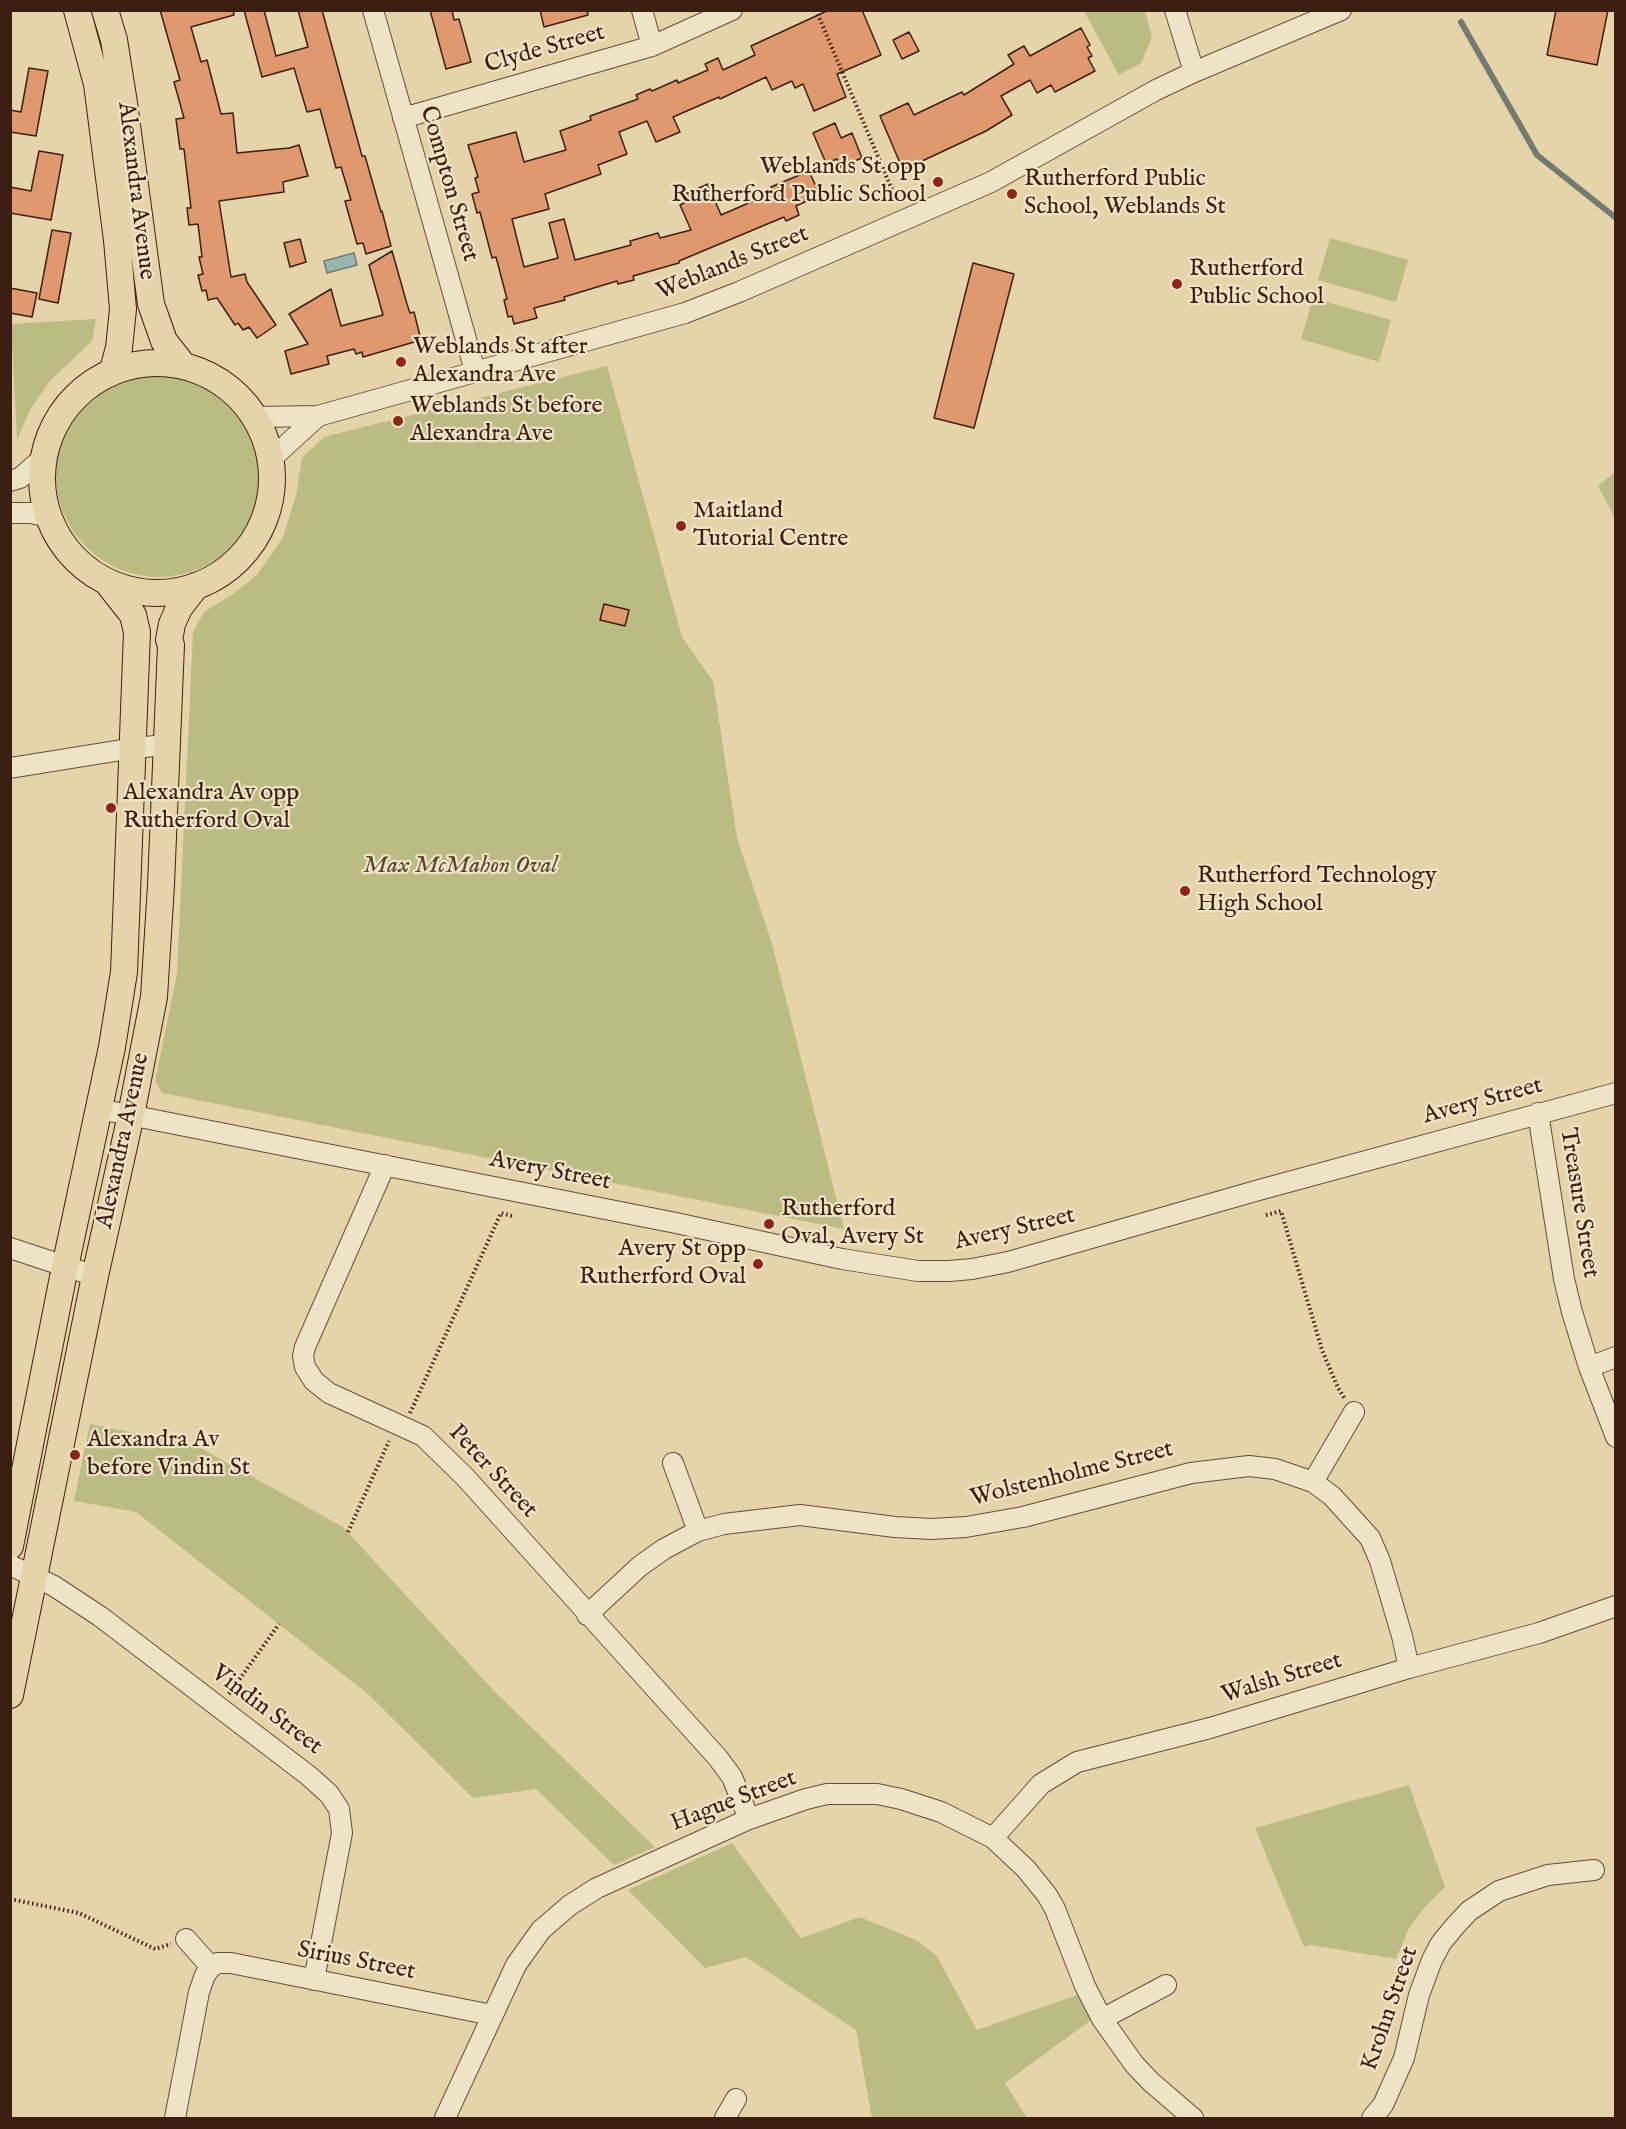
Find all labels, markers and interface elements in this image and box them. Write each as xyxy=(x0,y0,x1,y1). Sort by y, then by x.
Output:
street label: Clyde Street xyxy=(482,19,608,81)
street label: Alexandra Avenue xyxy=(110,100,160,282)
street label: Compton Street xyxy=(412,103,484,265)
place label: Weblands St opp Rutherford Public School xyxy=(671,154,926,210)
place label: Rutherford Public School, Weblands St xyxy=(1024,166,1226,222)
marker: Weblands St opp Rutherford Public School xyxy=(931,175,945,189)
marker: Rutherford Public School, Weblands St xyxy=(1005,187,1019,201)
street label: Weblands Street xyxy=(653,220,813,308)
place label: Rutherford Public School xyxy=(1189,256,1324,312)
marker: Rutherford Public School xyxy=(1170,277,1184,291)
place label: Weblands St after Alexandra Ave xyxy=(413,334,588,390)
marker: Weblands St after Alexandra Ave xyxy=(394,355,408,369)
place label: Weblands St before Alexandra Ave xyxy=(410,393,603,449)
marker: Weblands St before Alexandra Ave xyxy=(391,414,405,428)
place label: Maitland Tutorial Centre xyxy=(693,498,848,554)
marker: Maitland Tutorial Centre xyxy=(674,519,688,533)
place label: Alexandra Av opp Rutherford Oval xyxy=(123,780,299,836)
marker: Alexandra Av opp Rutherford Oval xyxy=(104,801,118,815)
park label: Max McMahon Oval xyxy=(363,853,557,881)
place label: Rutherford Technology High School xyxy=(1197,863,1437,919)
marker: Rutherford Technology High School xyxy=(1178,884,1192,898)
street label: Alexandra Avenue xyxy=(91,1050,157,1232)
street label: Avery Street xyxy=(1420,1072,1546,1132)
street label: Treasure Street xyxy=(1552,1126,1604,1280)
street label: Avery Street xyxy=(487,1146,613,1198)
place label: Rutherford Oval, Avery St xyxy=(781,1196,924,1252)
street label: Avery Street xyxy=(952,1202,1078,1258)
marker: Rutherford Oval, Avery St xyxy=(762,1217,776,1231)
place label: Avery St opp Rutherford Oval xyxy=(579,1236,746,1292)
marker: Avery St opp Rutherford Oval xyxy=(751,1257,765,1271)
street label: Peter Street xyxy=(441,1419,543,1525)
place label: Alexandra Av before Vindin St xyxy=(87,1427,250,1483)
street label: Wolstenholme Street xyxy=(968,1436,1176,1514)
marker: Alexandra Av before Vindin St xyxy=(68,1448,82,1462)
street label: Walsh Street xyxy=(1218,1647,1346,1711)
street label: Vindin Street xyxy=(205,1660,327,1762)
street label: Hague Street xyxy=(667,1765,801,1839)
street label: Sirius Street xyxy=(295,1936,417,1988)
street label: Krohn Street xyxy=(1356,1943,1426,2075)

